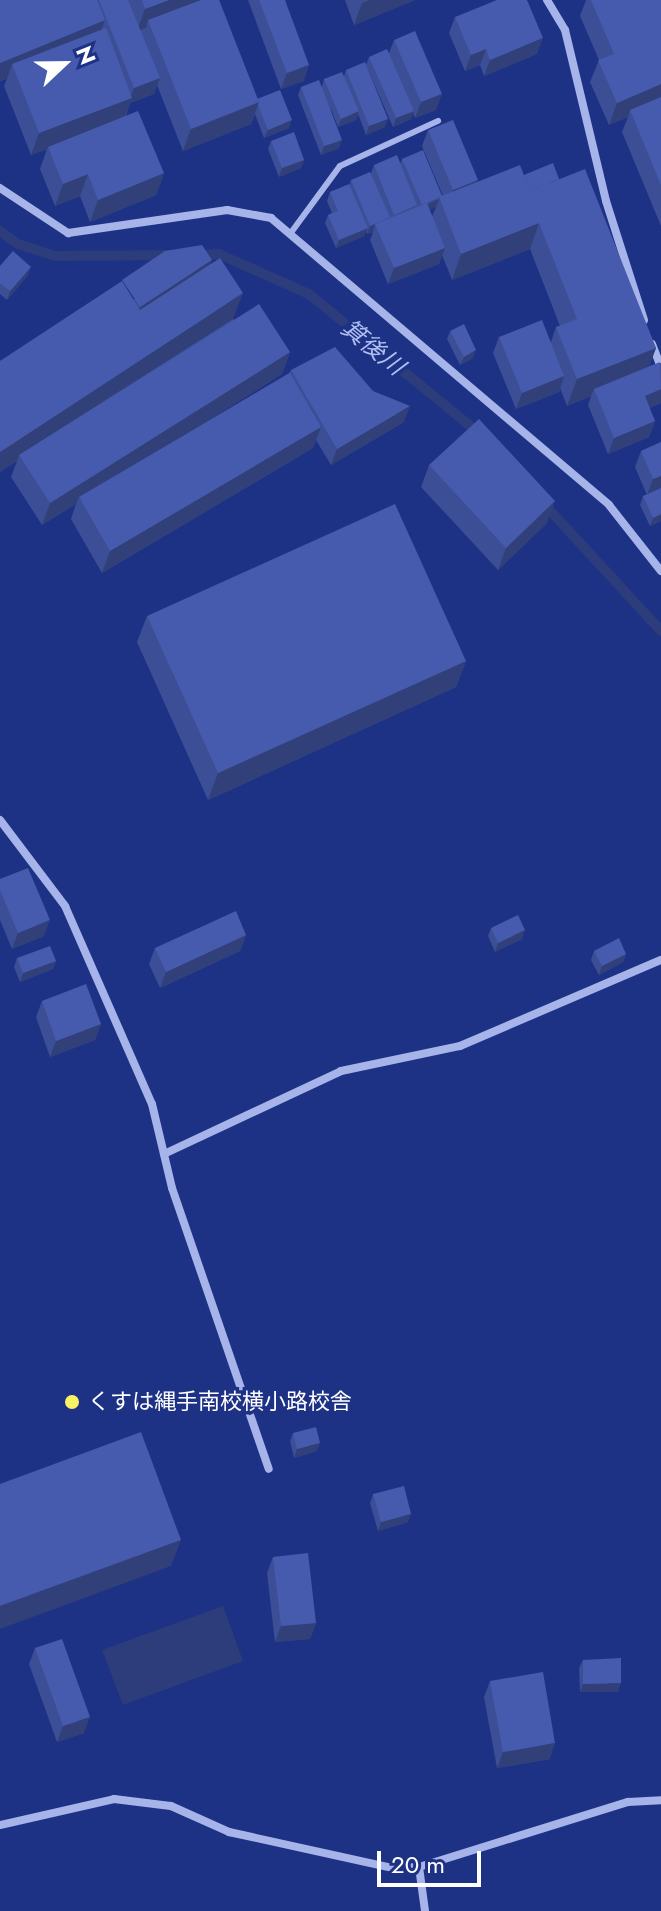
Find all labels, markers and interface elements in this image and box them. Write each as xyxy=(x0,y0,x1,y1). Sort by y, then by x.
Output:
north arrow xyxy=(24,24,104,104)
text: N xyxy=(68,41,104,69)
water label: 箕後川 xyxy=(336,313,410,381)
place label: くすは縄手南校横小路校舎 xyxy=(88,1389,352,1415)
marker: くすは縄手南校横小路校舎 xyxy=(63,1393,81,1411)
scale bar xyxy=(381,1835,485,1885)
text: 20 m xyxy=(391,1847,445,1882)

